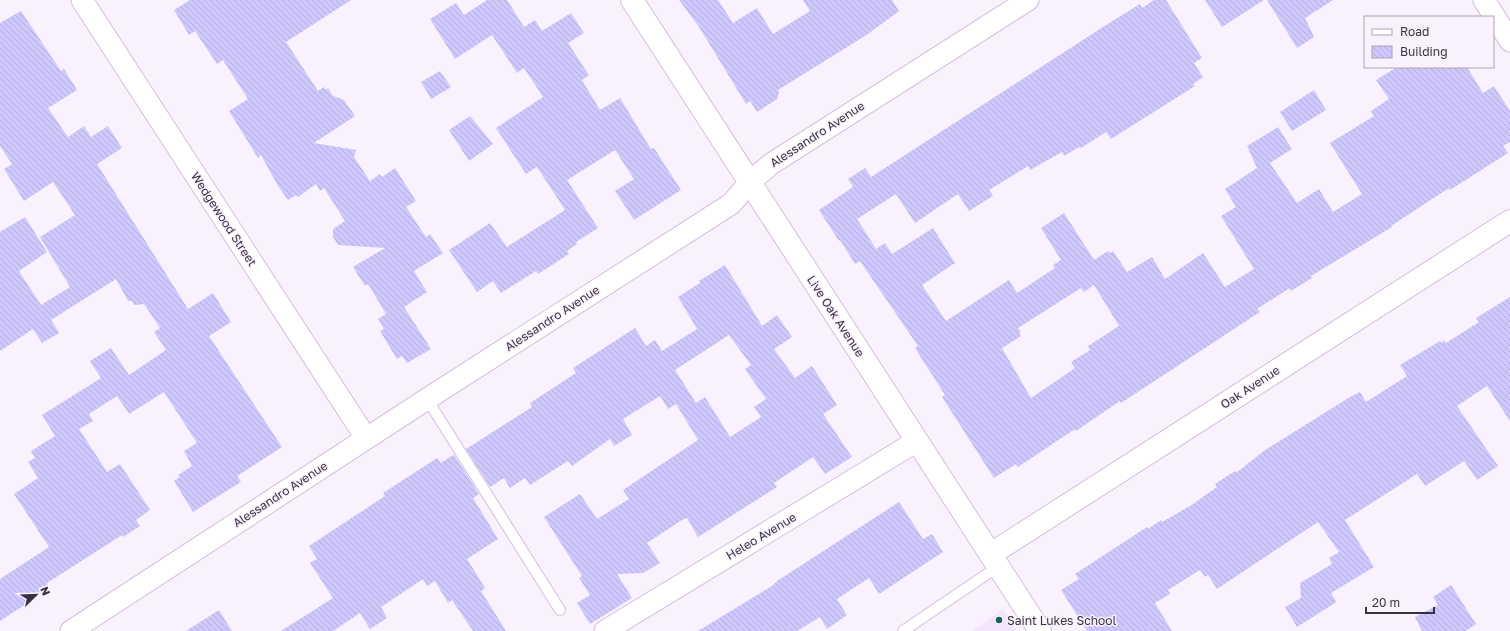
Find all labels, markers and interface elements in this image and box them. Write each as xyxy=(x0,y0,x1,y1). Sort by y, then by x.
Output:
legend xyxy=(1364,16,1494,68)
text: Road xyxy=(1400,24,1429,39)
text: Building xyxy=(1400,44,1448,59)
street label: Alessandro Avenue xyxy=(767,98,867,170)
street label: Wedgewood Street xyxy=(188,169,260,269)
street label: Live Oak Avenue xyxy=(804,272,868,360)
street label: Alessandro Avenue xyxy=(502,282,602,354)
street label: Oak Avenue xyxy=(1217,362,1283,412)
street label: Alessandro Avenue xyxy=(230,458,330,530)
street label: Heleo Avenue xyxy=(723,509,799,563)
north arrow xyxy=(16,575,56,615)
text: N xyxy=(38,585,53,597)
scale bar xyxy=(1366,589,1434,615)
text: 20 m xyxy=(1372,595,1400,610)
place label: Saint Lukes School xyxy=(1007,613,1116,628)
marker: Saint Lukes School xyxy=(994,615,1004,625)

